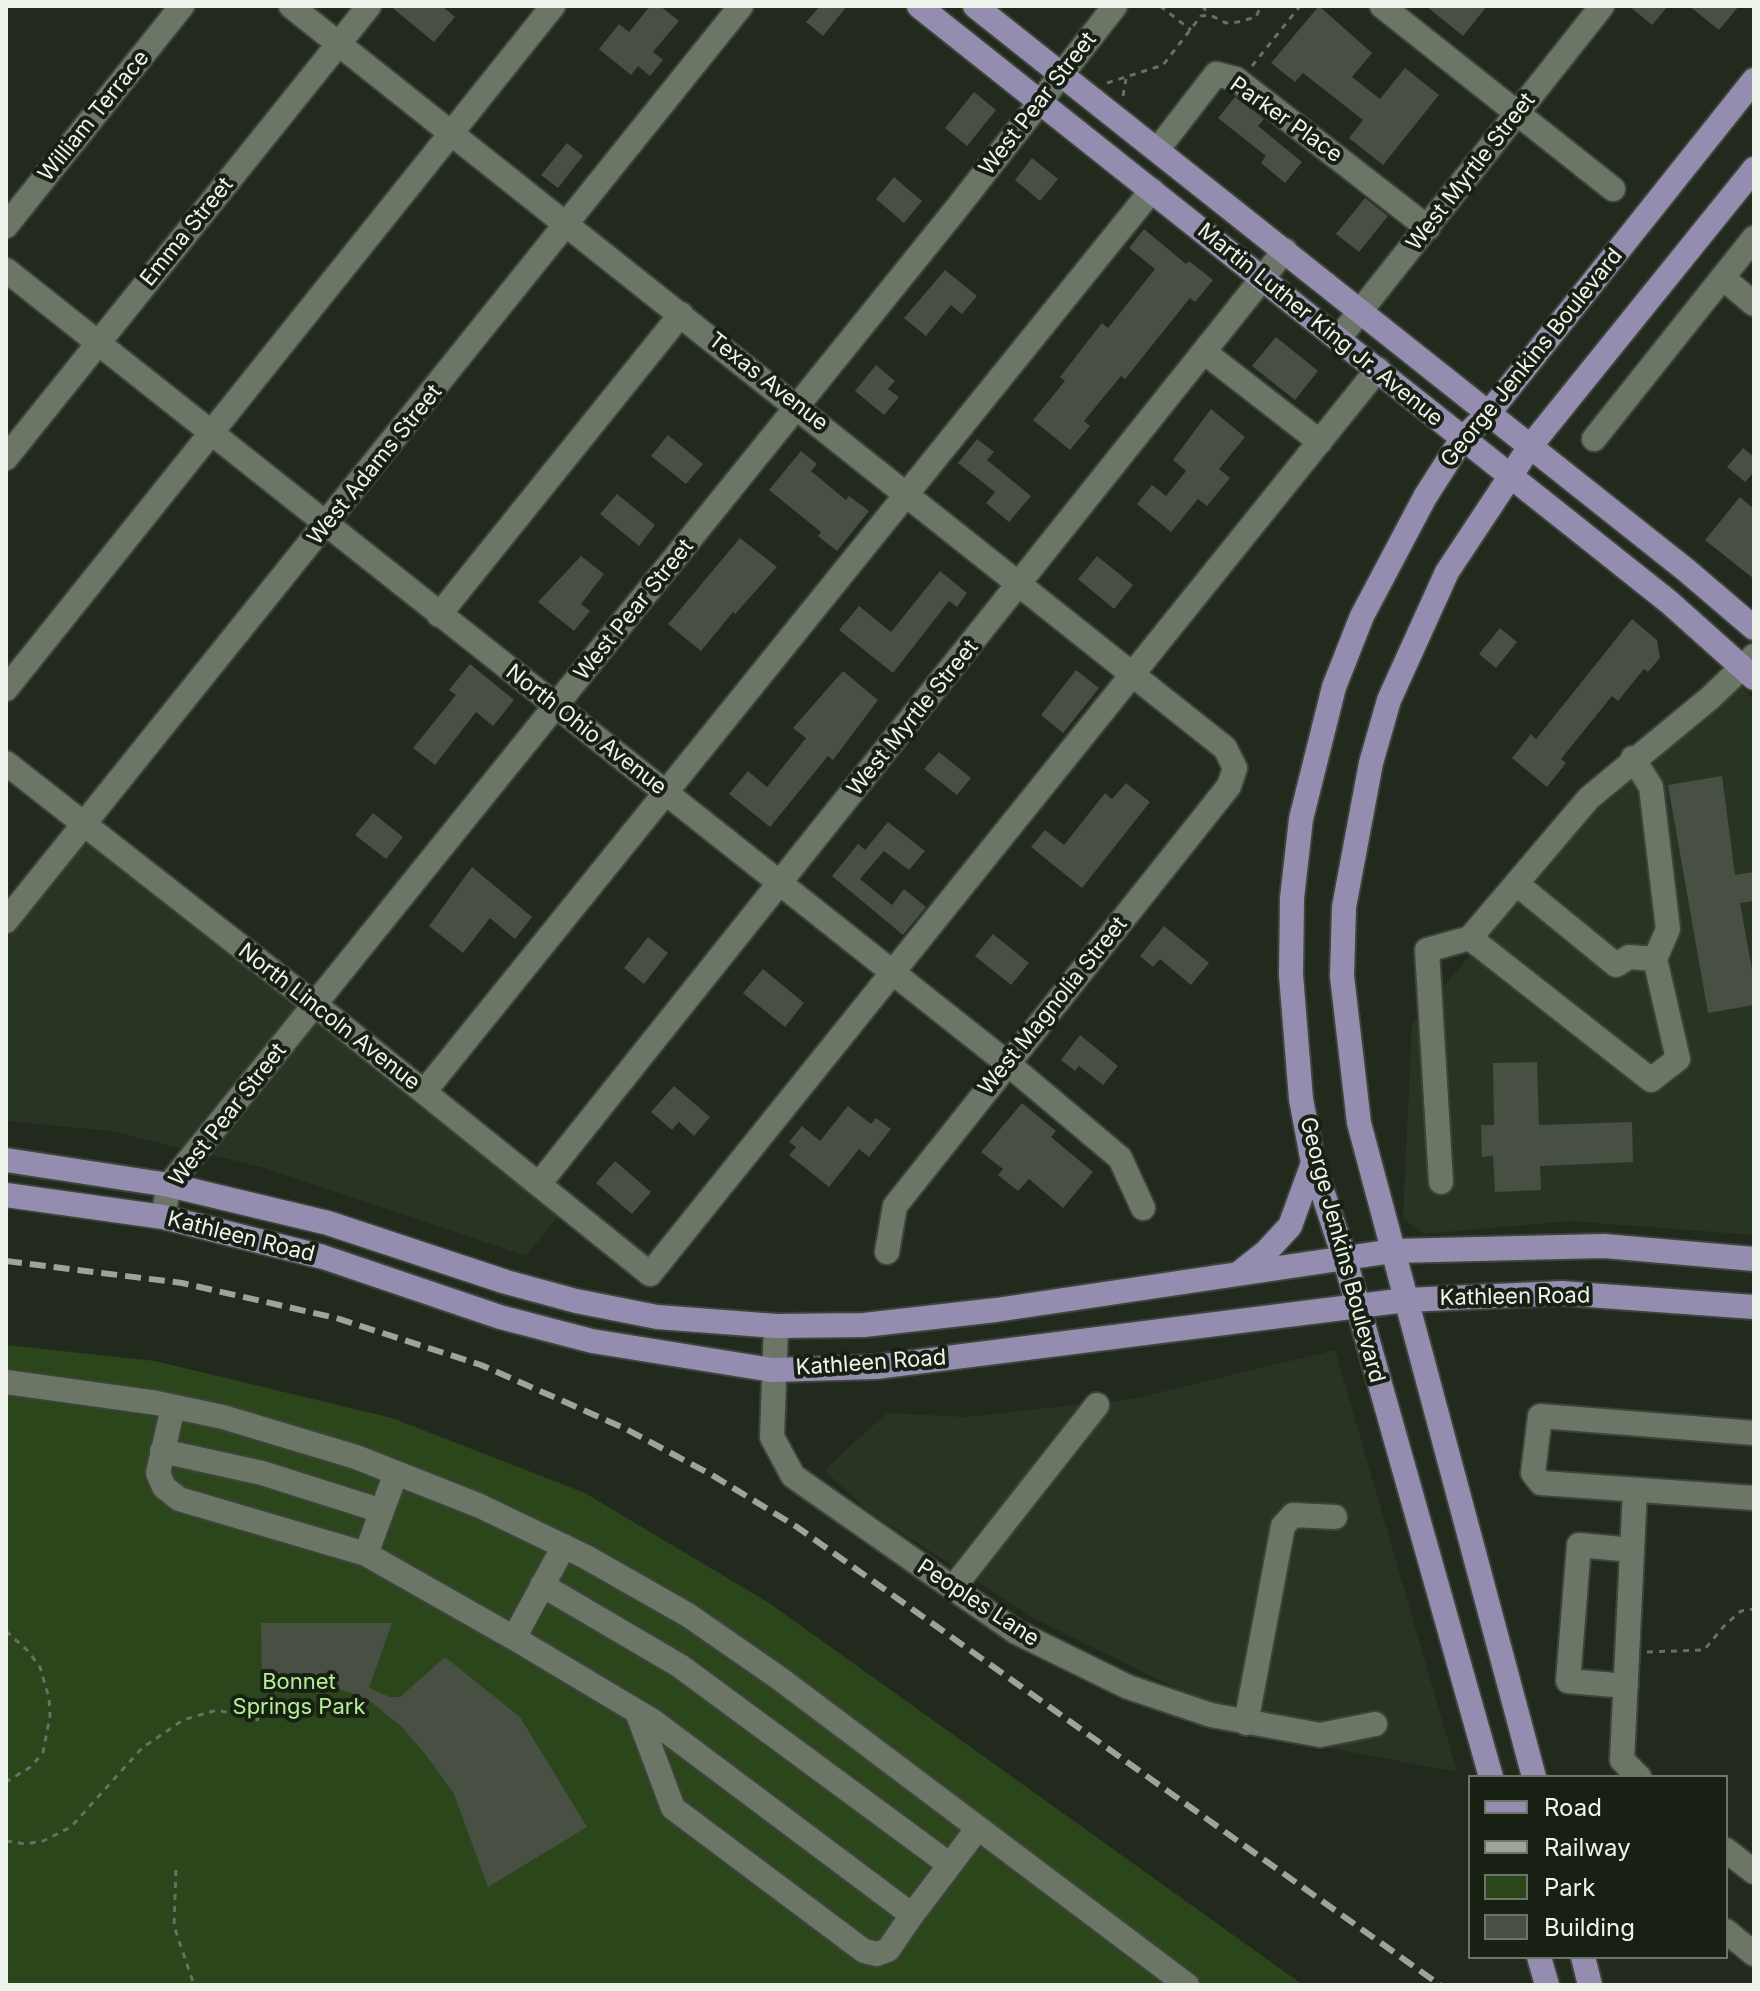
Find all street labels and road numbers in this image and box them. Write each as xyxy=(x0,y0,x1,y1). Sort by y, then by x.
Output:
street label: West Pear Street xyxy=(974,27,1102,181)
street label: William Terrace xyxy=(33,45,155,187)
street label: Parker Place xyxy=(1225,72,1347,168)
street label: West Myrtle Street xyxy=(1401,88,1541,256)
street label: Emma Street xyxy=(135,172,239,292)
street label: Martin Luther King Jr. Avenue xyxy=(1192,218,1448,432)
street label: George Jenkins Boulevard xyxy=(1436,243,1628,473)
street label: Texas Avenue xyxy=(703,327,833,437)
street label: West Adams Street xyxy=(302,380,448,550)
street label: West Pear Street xyxy=(569,534,699,686)
street label: West Myrtle Street xyxy=(842,635,984,801)
street label: North Ohio Avenue xyxy=(500,659,672,801)
street label: West Magnolia Street xyxy=(973,912,1133,1100)
street label: North Lincoln Avenue xyxy=(233,938,425,1096)
street label: West Pear Street xyxy=(164,1038,292,1192)
street label: George Jenkins Boulevard xyxy=(1294,1114,1390,1386)
street label: Kathleen Road xyxy=(165,1206,317,1268)
street label: Kathleen Road xyxy=(1439,1282,1591,1312)
street label: Kathleen Road xyxy=(795,1345,947,1381)
street label: Peoples Lane xyxy=(912,1554,1044,1652)

